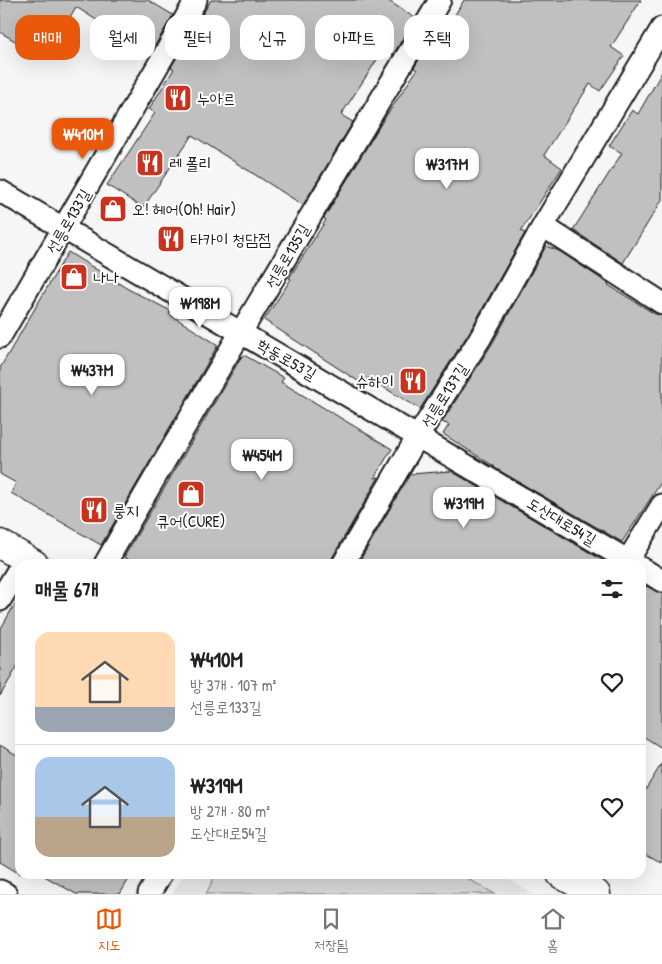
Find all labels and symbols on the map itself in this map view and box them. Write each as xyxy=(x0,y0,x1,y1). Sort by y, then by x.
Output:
restaurant icon: 누아르 xyxy=(163,83,193,113)
place label: 누아르 xyxy=(197,87,236,109)
pin: ₩410M xyxy=(48,118,118,160)
restaurant icon: 레 폴리 xyxy=(135,148,165,178)
pin: ₩317M xyxy=(412,148,482,190)
place label: 레 폴리 xyxy=(169,152,211,174)
street label: 선릉로133길 xyxy=(41,184,95,258)
shop icon: 오! 헤어(Oh! Hair) xyxy=(98,194,128,224)
place label: 오! 헤어(Oh! Hair) xyxy=(132,198,236,220)
street label: 선릉로135길 xyxy=(260,220,314,292)
restaurant icon: 타카이 청담점 xyxy=(156,224,186,254)
place label: 타카이 청담점 xyxy=(190,228,271,250)
shop icon: 나나 xyxy=(59,262,89,292)
place label: 나나 xyxy=(93,266,119,288)
pin: ₩198M xyxy=(165,286,235,329)
street label: 학동로53길 xyxy=(253,333,321,385)
pin: ₩437M xyxy=(57,354,127,396)
street label: 선릉로137길 xyxy=(415,358,473,432)
restaurant icon: 슈하이 xyxy=(398,366,428,396)
place label: 슈하이 xyxy=(355,370,394,392)
pin: ₩454M xyxy=(227,438,297,481)
shop icon: 큐어(CURE) xyxy=(176,479,206,509)
pin: ₩319M xyxy=(429,486,499,529)
street label: 도산대로54길 xyxy=(523,492,601,550)
restaurant icon: 룽지 xyxy=(79,495,109,525)
place label: 룽지 xyxy=(113,499,139,521)
place label: 큐어(CURE) xyxy=(157,510,225,532)

